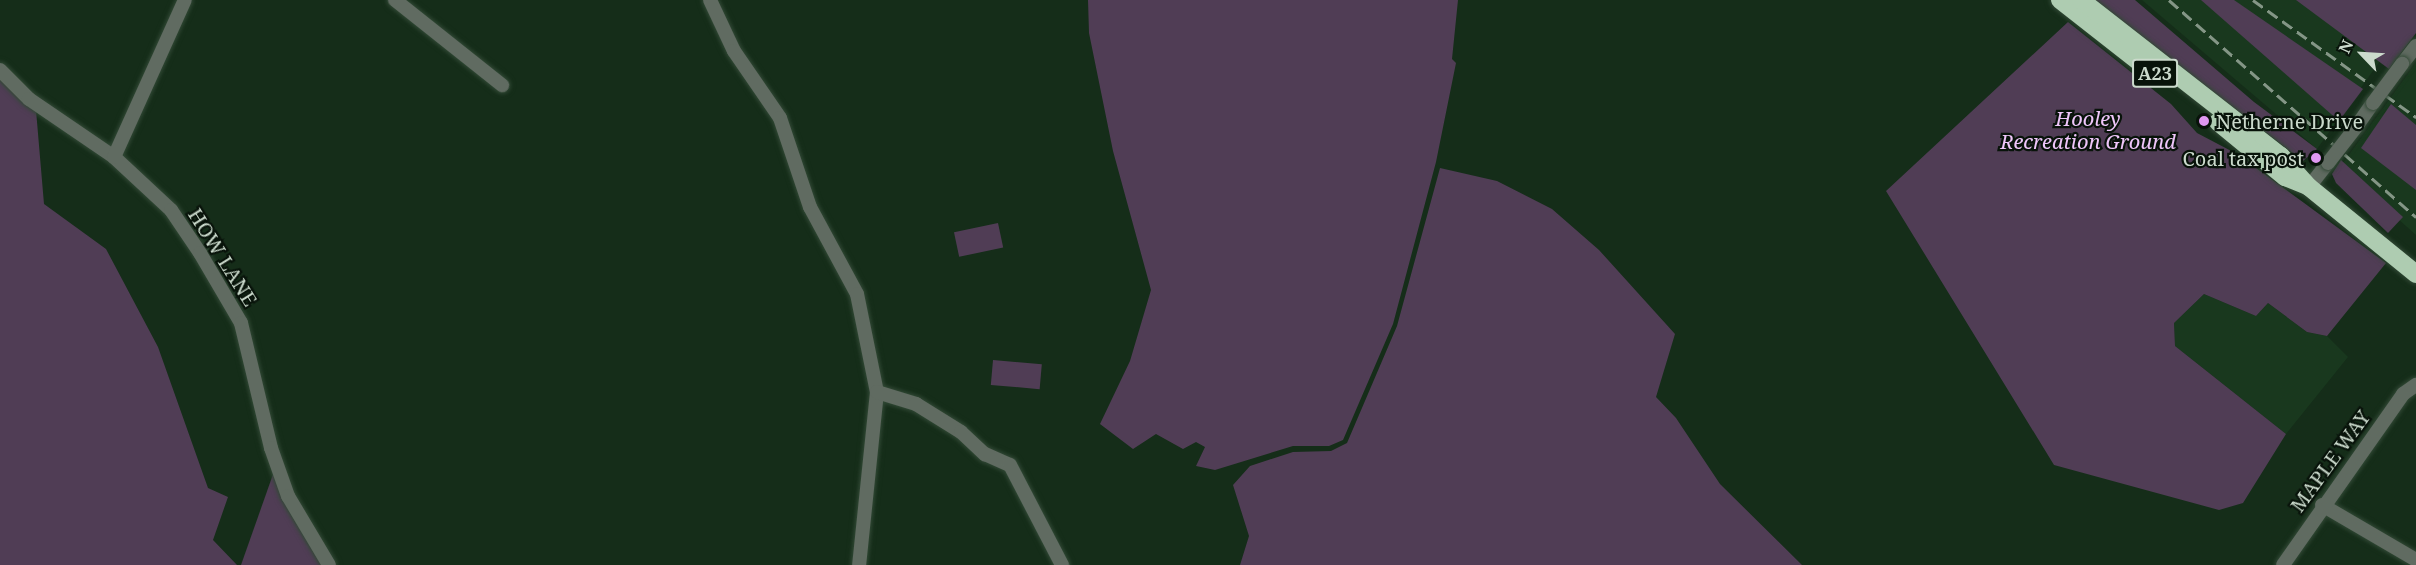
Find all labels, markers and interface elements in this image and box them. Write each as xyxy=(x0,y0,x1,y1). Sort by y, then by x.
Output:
north arrow xyxy=(2332,24,2392,84)
text: N xyxy=(2333,36,2358,57)
road number: A23 xyxy=(2131,58,2179,88)
park label: Hooley Recreation Ground xyxy=(2000,107,2176,154)
place label: Netherne Drive xyxy=(2216,109,2363,133)
marker: Netherne Drive xyxy=(2197,114,2211,128)
place label: Coal tax post xyxy=(2183,146,2304,170)
marker: Coal tax post xyxy=(2309,151,2323,165)
street label: HOW LANE xyxy=(183,204,263,310)
street label: MAPLE WAY xyxy=(2285,405,2375,517)

